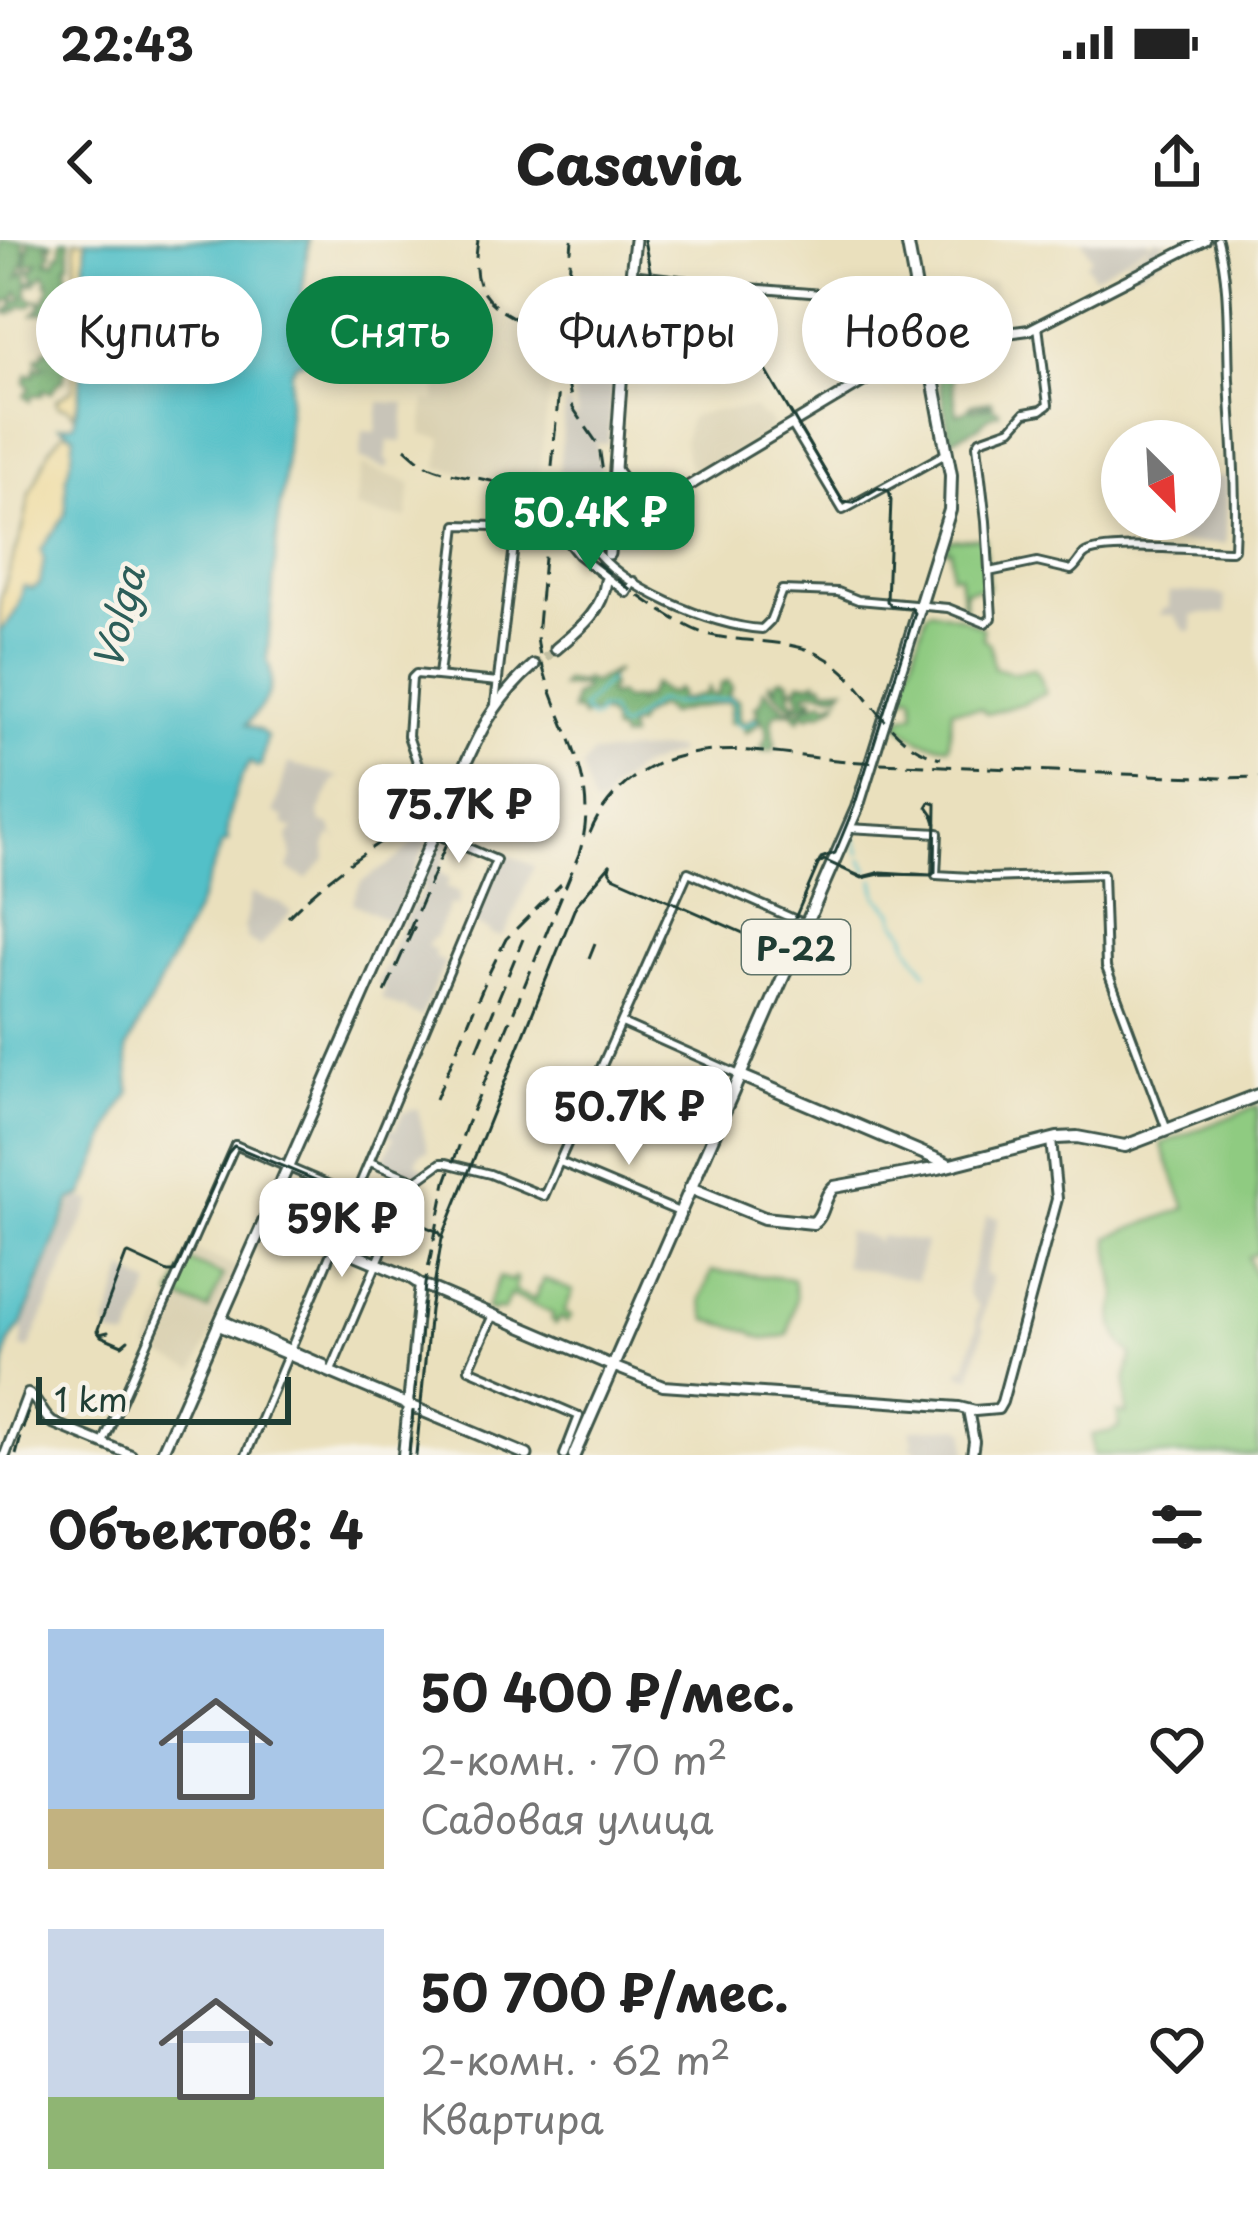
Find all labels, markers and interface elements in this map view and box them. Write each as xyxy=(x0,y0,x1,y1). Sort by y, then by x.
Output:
text: 22:43 xyxy=(60,8,194,76)
text: Casavia xyxy=(516,122,742,203)
icon: back xyxy=(48,129,114,195)
icon: share xyxy=(1144,129,1210,195)
chip: Купить xyxy=(36,276,262,384)
chip: Снять xyxy=(286,276,493,384)
chip: Фильтры xyxy=(517,276,778,384)
chip: Новое xyxy=(802,276,1013,384)
north arrow xyxy=(1101,420,1221,540)
map controls xyxy=(1101,420,1221,540)
pin: 50.4K ₽ xyxy=(479,472,701,574)
text: 50.4K ₽ xyxy=(512,481,668,540)
water label: Volga xyxy=(76,558,159,674)
pin: 75.7K ₽ xyxy=(348,764,570,866)
text: 75.7K ₽ xyxy=(386,773,532,832)
road number: Р-22 xyxy=(742,920,850,974)
pin: 50.7K ₽ xyxy=(518,1066,740,1168)
text: 50.7K ₽ xyxy=(553,1075,705,1134)
pin: 59K ₽ xyxy=(258,1178,426,1280)
text: 59K ₽ xyxy=(286,1187,398,1246)
scale bar xyxy=(36,1371,291,1424)
text: 1 km xyxy=(54,1373,128,1423)
text: Объектов: 4 xyxy=(48,1489,364,1566)
icon: filters xyxy=(1144,1494,1210,1560)
text: 50 400 ₽/мес. xyxy=(420,1652,795,1729)
icon: home xyxy=(144,1677,288,1821)
icon: heart xyxy=(1144,1716,1210,1782)
text: 2-комн. · 70 m² xyxy=(420,1729,728,1788)
text: Садовая улица xyxy=(420,1788,713,1847)
text: 50 700 ₽/мес. xyxy=(420,1952,789,2029)
icon: home xyxy=(144,1977,288,2121)
icon: heart xyxy=(1144,2016,1210,2082)
text: 2-комн. · 62 m² xyxy=(420,2029,731,2088)
text: Квартира xyxy=(420,2088,604,2147)

